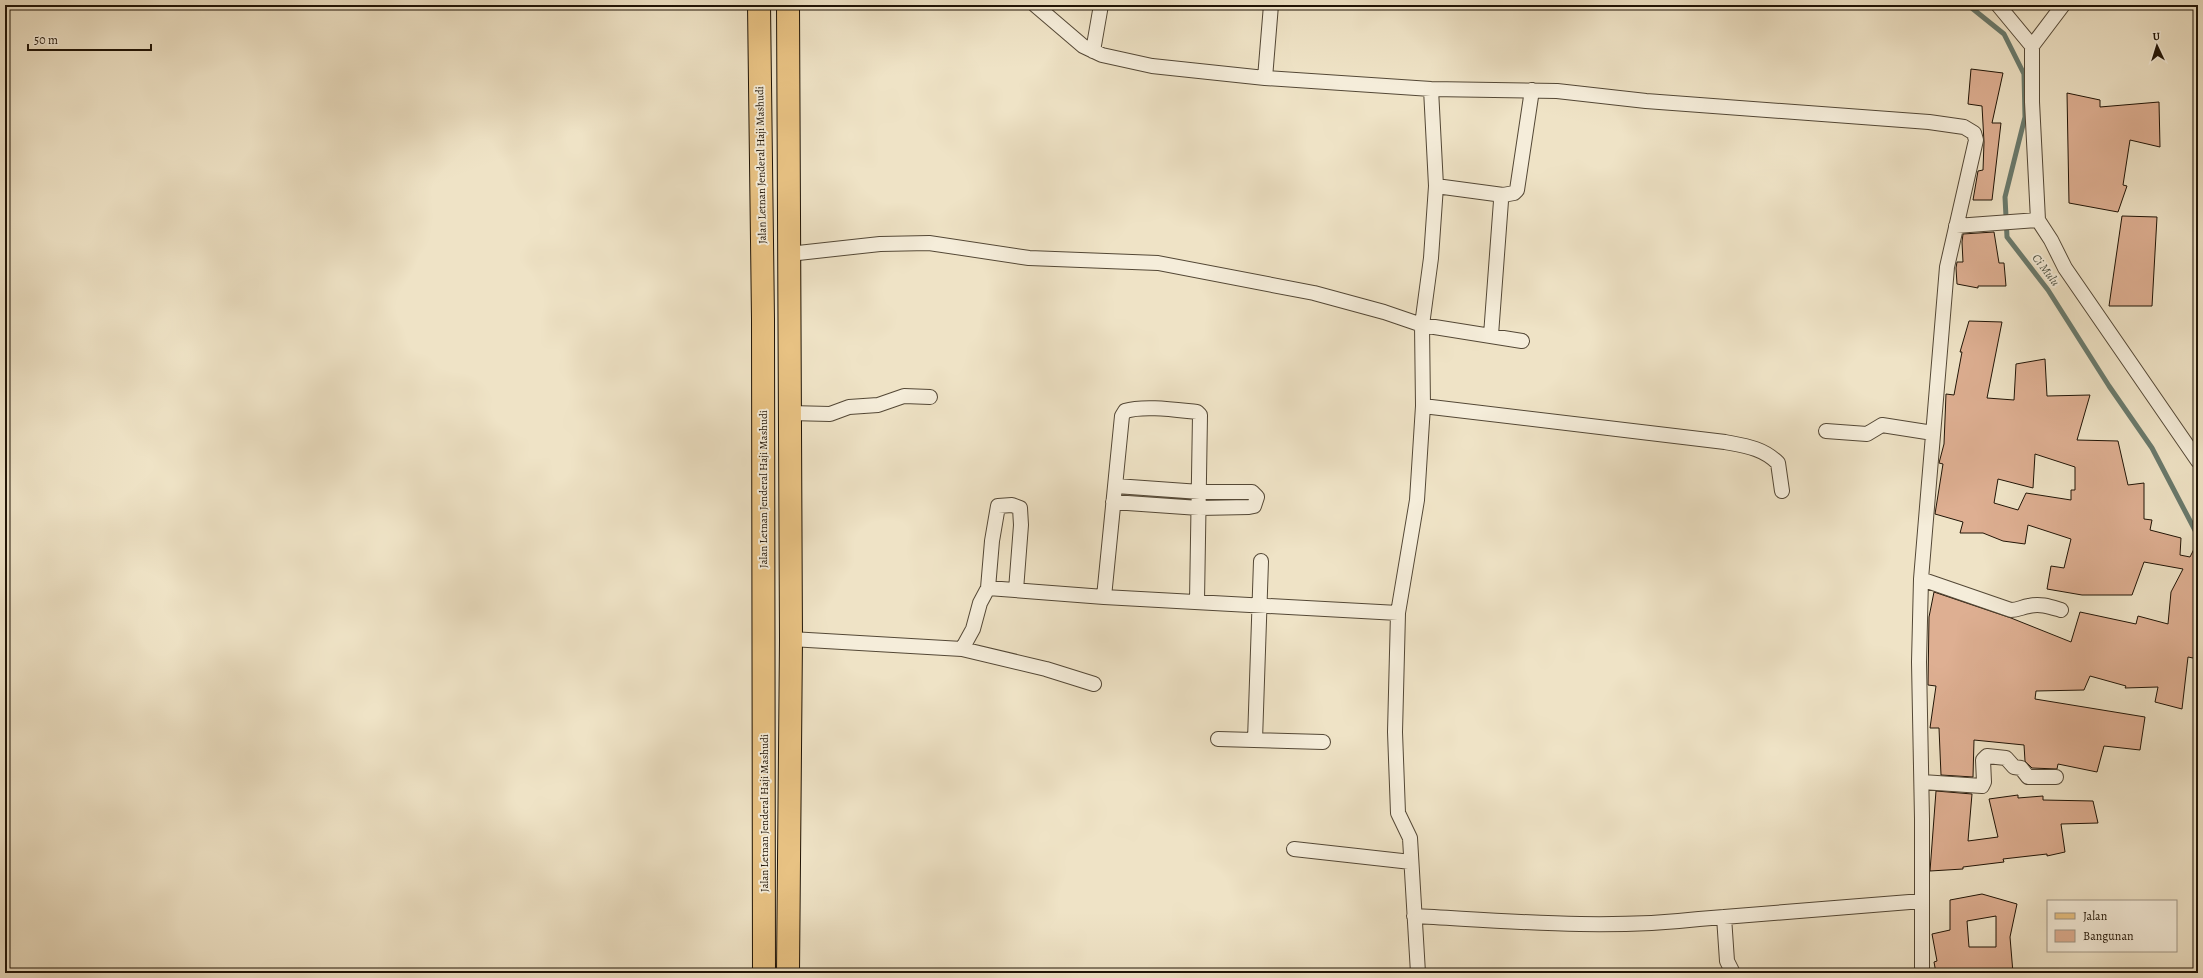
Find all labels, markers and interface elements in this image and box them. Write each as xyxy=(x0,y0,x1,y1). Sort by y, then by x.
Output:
scale bar xyxy=(28,26,151,52)
north arrow xyxy=(2137,26,2177,66)
text: U xyxy=(2152,29,2161,44)
text: 50 m xyxy=(34,32,58,48)
street label: Jalan Letnan Jenderal Haji Mashudi xyxy=(752,86,770,244)
water label: Ci Mulu xyxy=(2029,251,2063,289)
street label: Jalan Letnan Jenderal Haji Mashudi xyxy=(756,410,771,568)
street label: Jalan Letnan Jenderal Haji Mashudi xyxy=(757,734,772,892)
legend xyxy=(2047,900,2177,952)
text: Jalan xyxy=(2083,908,2108,924)
text: Bangunan xyxy=(2083,928,2134,944)

